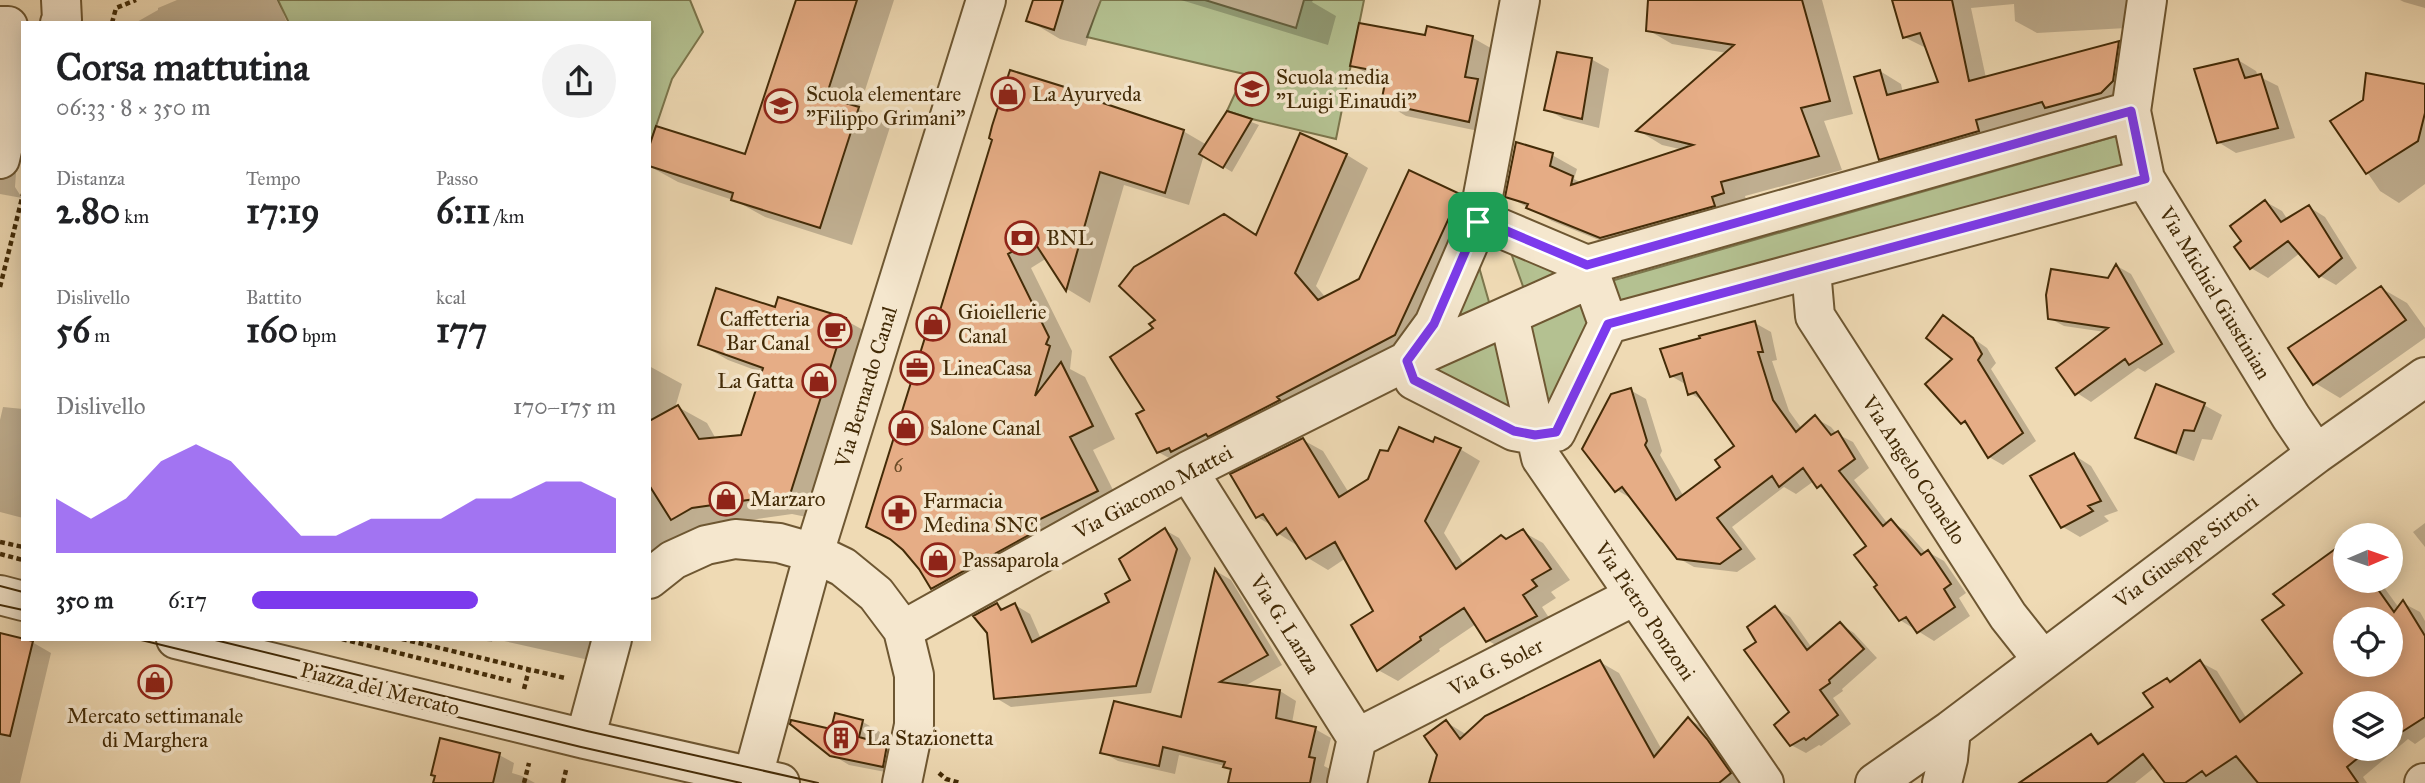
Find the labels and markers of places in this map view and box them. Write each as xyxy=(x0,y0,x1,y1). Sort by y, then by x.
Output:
place label: Scuola media "Luigi Einaudi" xyxy=(1276,64,1417,114)
school or university icon: Scuola media "Luigi Einaudi" xyxy=(1233,70,1271,108)
shop icon: La Ayurveda xyxy=(989,75,1027,113)
place label: Scuola elementare "Filippo Grimani" xyxy=(806,81,966,131)
place label: La Ayurveda xyxy=(1032,81,1142,107)
school or university icon: Scuola elementare "Filippo Grimani" xyxy=(762,87,800,125)
pin xyxy=(1448,192,1508,252)
bank icon: BNL xyxy=(1003,219,1041,257)
place label: BNL xyxy=(1046,225,1094,251)
place label: Gioiellerie Canal xyxy=(958,299,1047,349)
shop icon: Gioiellerie Canal xyxy=(914,305,952,343)
place label: Caffetteria Bar Canal xyxy=(719,306,810,356)
cafe icon: Caffetteria Bar Canal xyxy=(816,312,854,350)
office icon: LineaCasa xyxy=(898,349,936,387)
place label: LineaCasa xyxy=(942,355,1032,381)
shop icon: La Gatta xyxy=(800,362,838,400)
place label: La Gatta xyxy=(717,368,794,394)
shop icon: Salone Canal xyxy=(887,409,925,447)
place label: Salone Canal xyxy=(930,415,1041,441)
shop icon: Marzaro xyxy=(707,480,745,518)
place label: Marzaro xyxy=(750,486,826,512)
place label: Farmacia Medina SNC xyxy=(923,488,1038,538)
pharmacy icon: Farmacia Medina SNC xyxy=(880,494,918,532)
shop icon: Passaparola xyxy=(919,541,957,579)
place label: Passaparola xyxy=(962,547,1059,573)
shop icon: Mercato settimanale di Marghera xyxy=(136,663,174,701)
place label: Mercato settimanale di Marghera xyxy=(67,703,244,753)
building icon: La Stazionetta xyxy=(822,719,860,757)
place label: La Stazionetta xyxy=(866,725,993,751)

